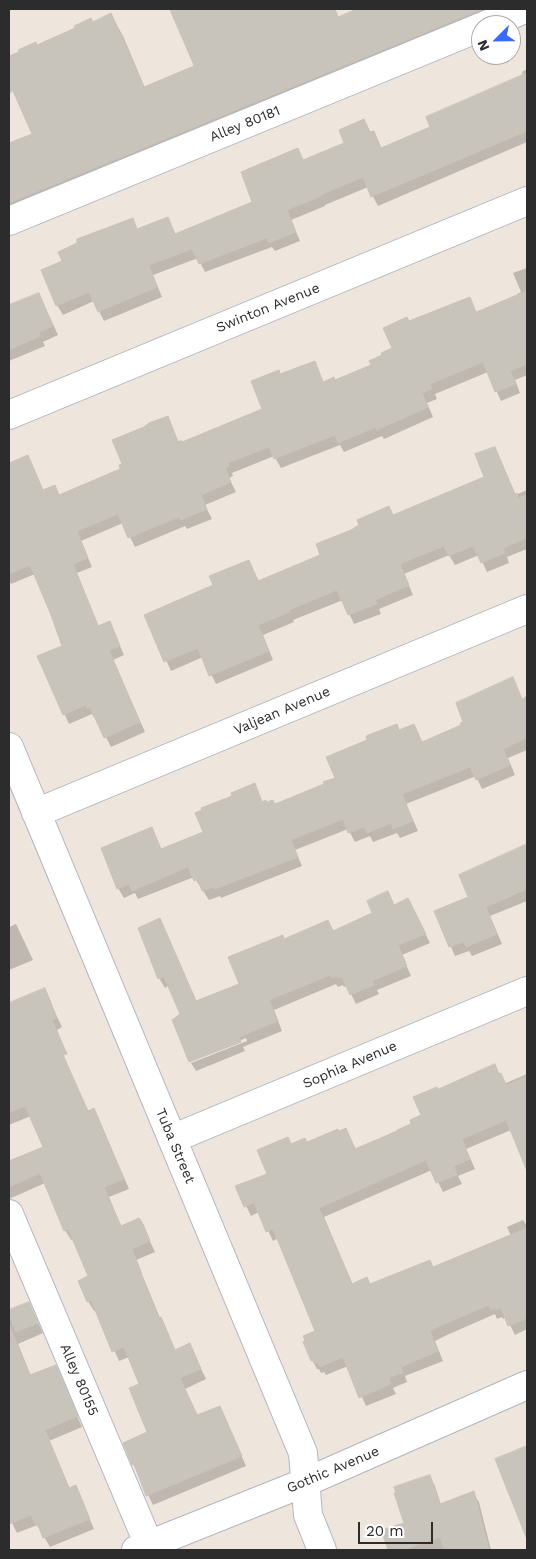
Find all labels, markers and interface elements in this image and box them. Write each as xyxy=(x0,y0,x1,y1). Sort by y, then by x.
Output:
north arrow xyxy=(471,15,521,65)
text: N xyxy=(474,38,493,53)
street label: Alley 80181 xyxy=(207,102,283,146)
street label: Swinton Avenue xyxy=(214,280,322,336)
street label: Valjean Avenue xyxy=(231,683,333,739)
street label: Sophia Avenue xyxy=(300,1038,400,1092)
street label: Tuba Street xyxy=(152,1106,198,1186)
street label: Alley 80155 xyxy=(56,1341,102,1419)
street label: Gothic Avenue xyxy=(284,1443,382,1497)
scale bar xyxy=(361,1512,436,1544)
text: 20 m xyxy=(366,1522,404,1540)

